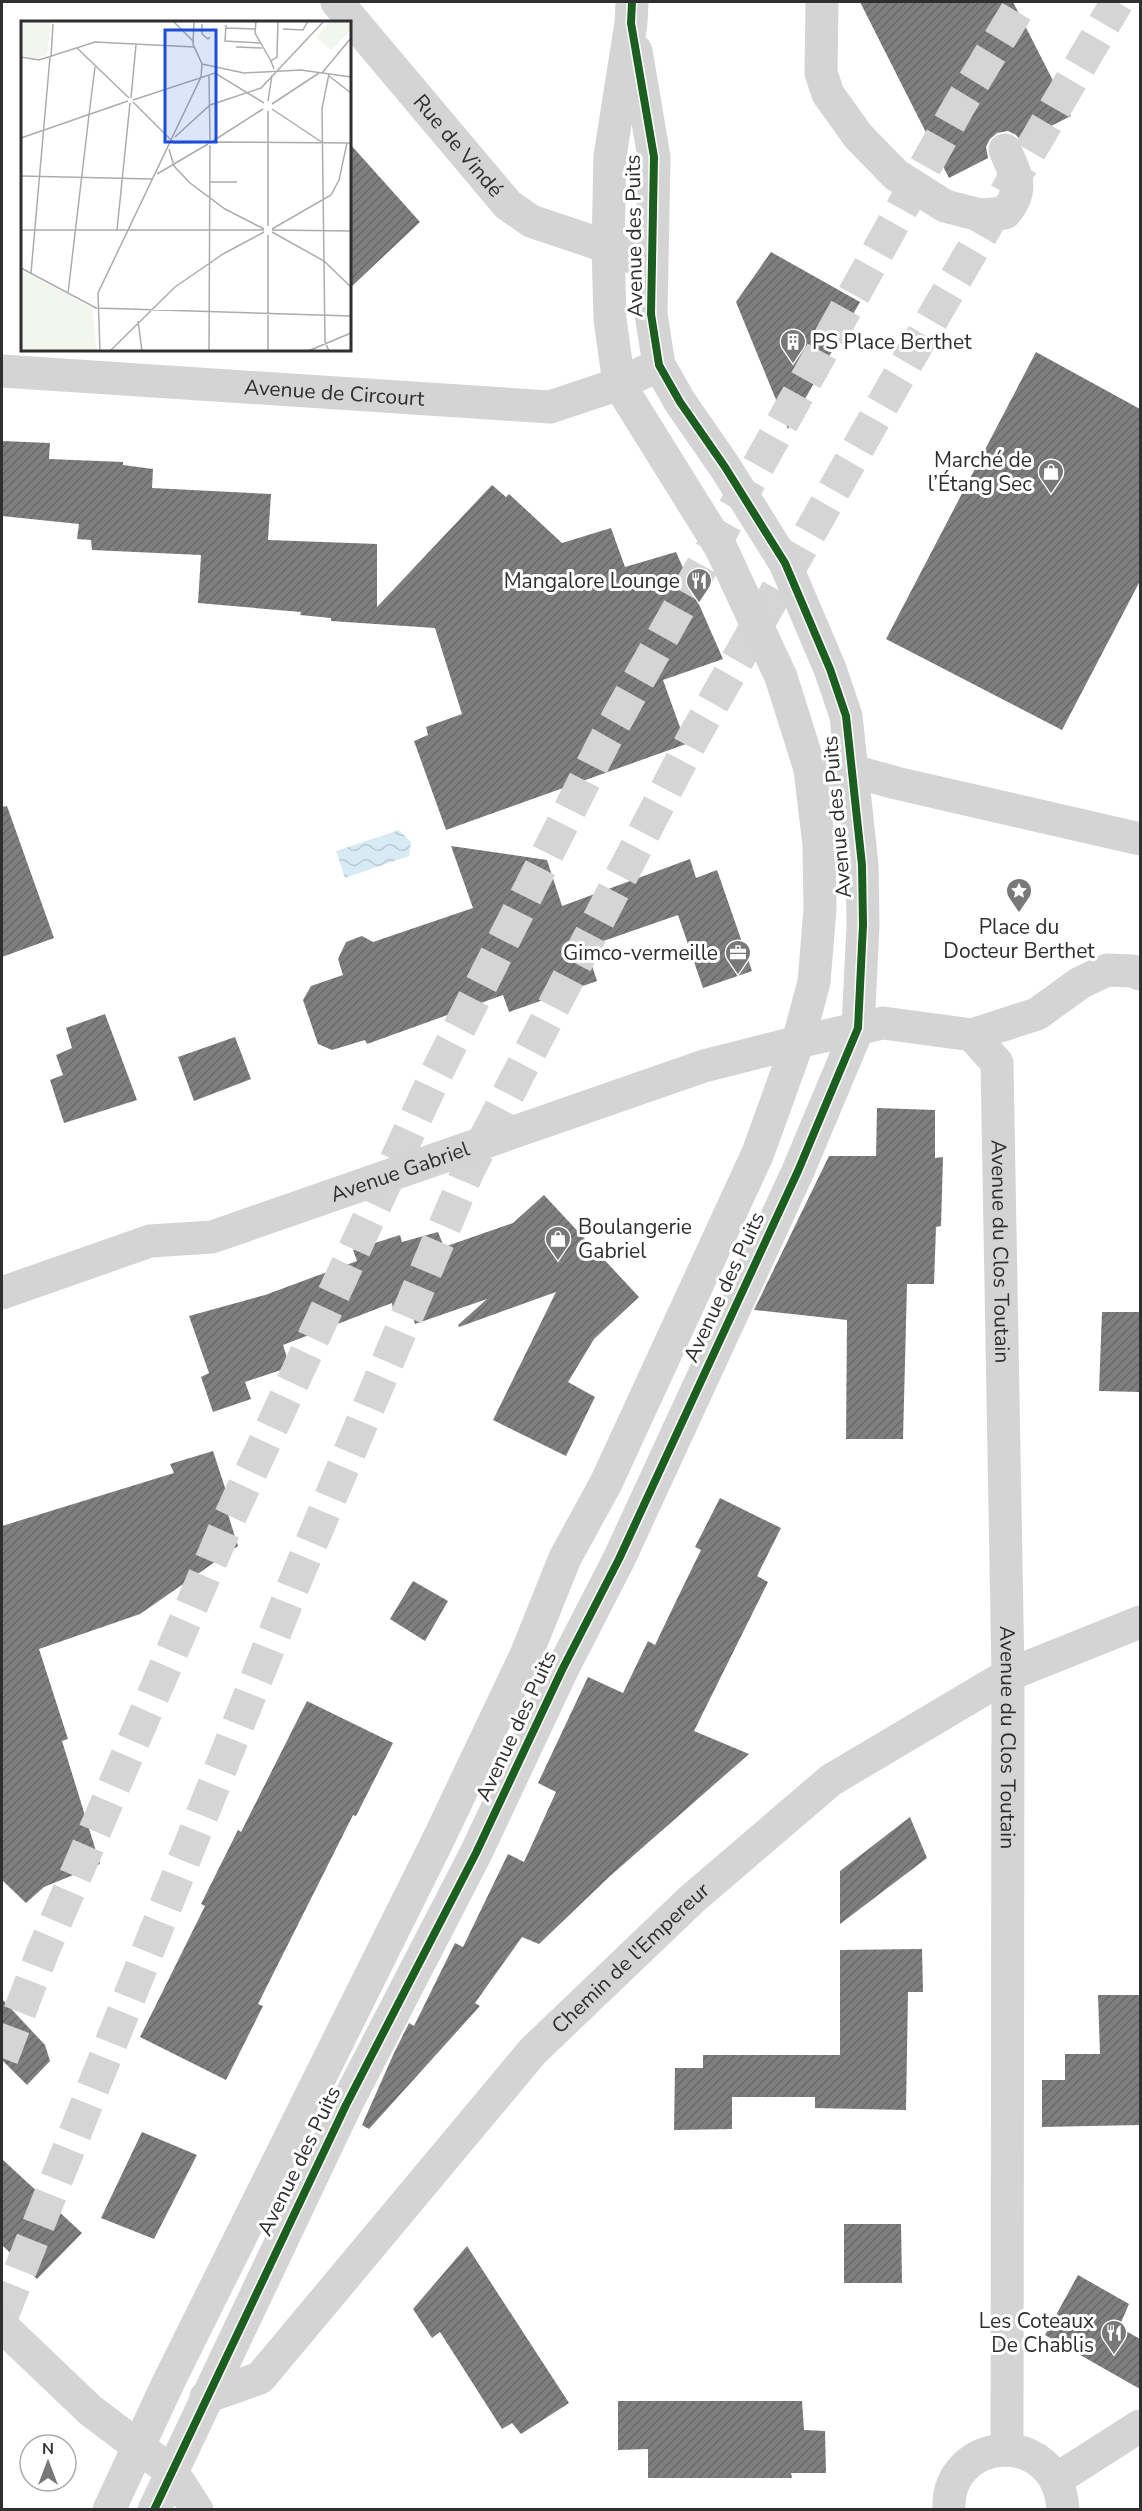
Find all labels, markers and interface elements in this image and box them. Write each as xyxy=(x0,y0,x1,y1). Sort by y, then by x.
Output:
inset map xyxy=(21,21,351,351)
street label: Rue de Vindé xyxy=(407,89,509,203)
street label: Avenue des Puits xyxy=(619,154,649,318)
building icon: PS Place Berthet xyxy=(778,327,808,365)
place label: PS Place Berthet xyxy=(812,328,972,356)
street label: Avenue de Circourt xyxy=(243,373,426,413)
place label: Marché de l’Étang Sec xyxy=(928,446,1032,498)
shop icon: Marché de l’Étang Sec xyxy=(1036,457,1066,495)
restaurant icon: Mangalore Lounge xyxy=(684,566,714,604)
place label: Mangalore Lounge xyxy=(504,567,680,595)
street label: Avenue des Puits xyxy=(816,735,858,899)
place icon: Place du Docteur Berthet xyxy=(1004,876,1034,914)
place label: Place du Docteur Berthet xyxy=(943,913,1095,965)
office icon: Gimco-vermeille xyxy=(723,938,753,976)
place label: Gimco-vermeille xyxy=(563,939,718,967)
street label: Avenue Gabriel xyxy=(327,1134,474,1209)
street label: Avenue du Clos Toutain xyxy=(984,1139,1016,1364)
street label: Avenue des Puits xyxy=(677,1207,771,1367)
place label: Boulangerie Gabriel xyxy=(578,1213,692,1265)
shop icon: Boulangerie Gabriel xyxy=(543,1224,573,1262)
street label: Avenue du Clos Toutain xyxy=(993,1625,1022,1849)
street label: Avenue des Puits xyxy=(469,1646,563,1806)
street label: Chemin de l'Empereur xyxy=(546,1876,716,2040)
street label: Avenue des Puits xyxy=(251,2082,347,2240)
place label: Les Coteaux De Chablis xyxy=(979,2307,1094,2359)
restaurant icon: Les Coteaux De Chablis xyxy=(1099,2318,1129,2356)
north arrow xyxy=(18,2433,78,2493)
text: N xyxy=(42,2438,54,2460)

